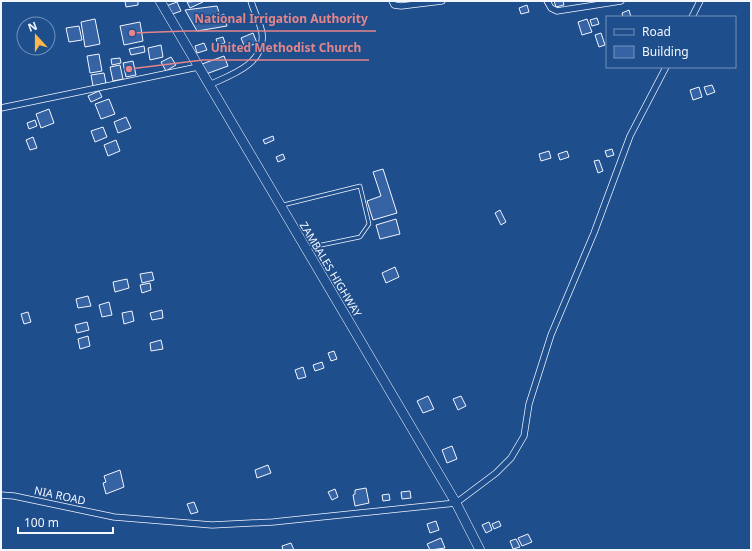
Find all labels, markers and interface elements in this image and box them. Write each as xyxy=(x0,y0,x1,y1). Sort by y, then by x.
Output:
callout: National Irrigation Authority xyxy=(186,7,376,31)
text: National Irrigation Authority xyxy=(194,10,368,27)
north arrow xyxy=(16,16,56,56)
legend xyxy=(606,16,736,68)
text: N xyxy=(25,18,39,35)
text: Road xyxy=(642,23,671,40)
callout: United Methodist Church xyxy=(203,36,369,60)
text: United Methodist Church xyxy=(211,39,361,56)
text: Building xyxy=(642,43,689,60)
street label: ZAMBALES HIGHWAY xyxy=(297,219,366,320)
street label: NIA ROAD xyxy=(33,482,87,508)
scale bar xyxy=(18,509,113,535)
text: 100 m xyxy=(24,514,59,531)

